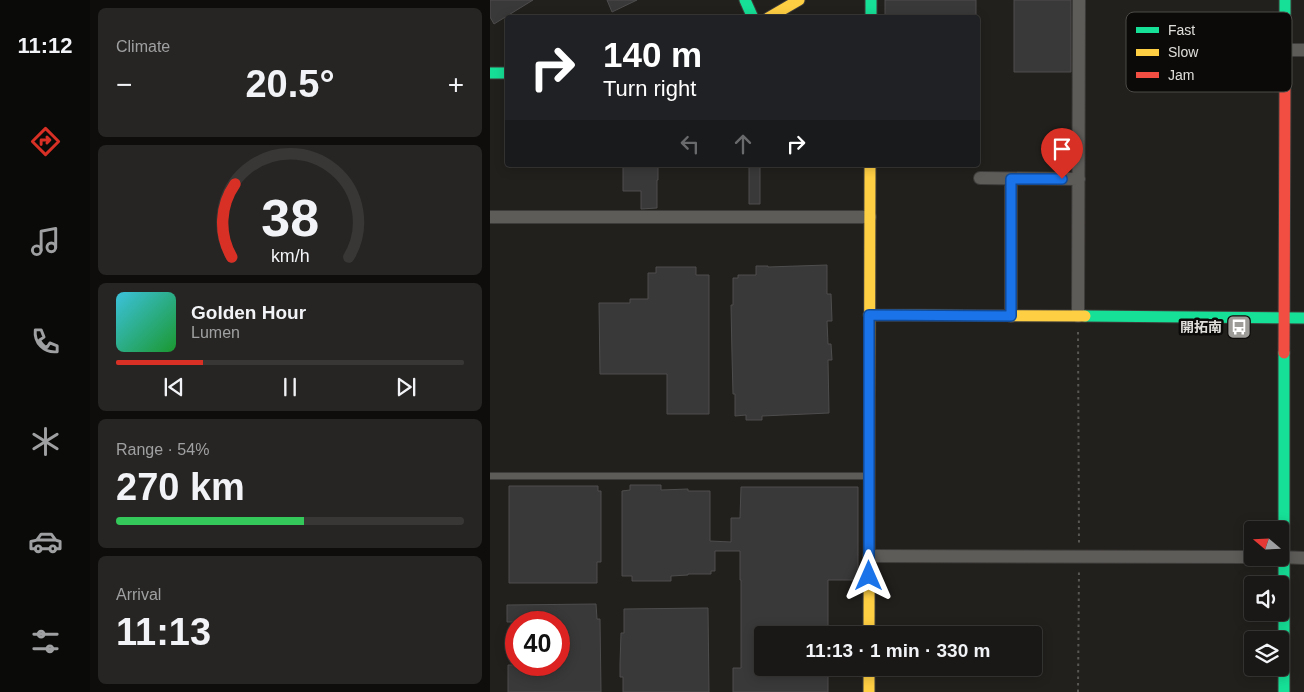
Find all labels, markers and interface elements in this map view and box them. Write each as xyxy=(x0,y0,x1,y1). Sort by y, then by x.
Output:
legend xyxy=(1126,12,1292,92)
text: Fast xyxy=(1168,22,1195,38)
text: 11:12 xyxy=(17,33,73,58)
icon: right xyxy=(520,35,585,100)
text: 140 m xyxy=(603,35,702,74)
text: Climate xyxy=(116,38,170,55)
text: Slow xyxy=(1168,44,1199,60)
text: 20.5° xyxy=(245,63,335,105)
text: Jam xyxy=(1168,67,1194,83)
text: − xyxy=(116,69,132,100)
text: + xyxy=(448,69,464,100)
text: Turn right xyxy=(603,76,696,101)
icon: directions xyxy=(28,124,63,159)
pin xyxy=(1041,128,1083,179)
icon: left xyxy=(676,130,704,158)
icon: ahead xyxy=(729,130,757,158)
icon: right xyxy=(782,130,810,158)
icon: arrive xyxy=(1048,135,1076,163)
text: 38 xyxy=(261,189,319,247)
icon: music xyxy=(28,224,63,259)
text: km/h xyxy=(271,246,309,266)
text: Golden Hour xyxy=(191,302,306,323)
bus stop icon: 開拓南 xyxy=(1226,314,1252,340)
place label: 開拓南 xyxy=(1180,319,1222,335)
icon: phone xyxy=(28,324,63,359)
text: Lumen xyxy=(191,324,240,341)
icon: previous xyxy=(160,373,188,401)
icon: pause xyxy=(276,373,304,401)
icon: next xyxy=(392,373,420,401)
icon: climate xyxy=(28,424,63,459)
text: Range · 54% xyxy=(116,441,209,458)
text: 270 km xyxy=(116,466,245,508)
north arrow xyxy=(1244,521,1289,566)
map controls xyxy=(1244,521,1289,676)
icon: car xyxy=(28,524,63,559)
position arrow xyxy=(842,549,894,601)
button: sound xyxy=(1244,576,1289,621)
text: Arrival xyxy=(116,586,161,603)
text: 11:13 xyxy=(116,611,211,653)
speed limit sign: 40 xyxy=(505,611,570,676)
icon: filters xyxy=(28,624,63,659)
button: layers xyxy=(1244,631,1289,676)
text: 11:13 · 1 min · 330 m xyxy=(806,640,990,661)

